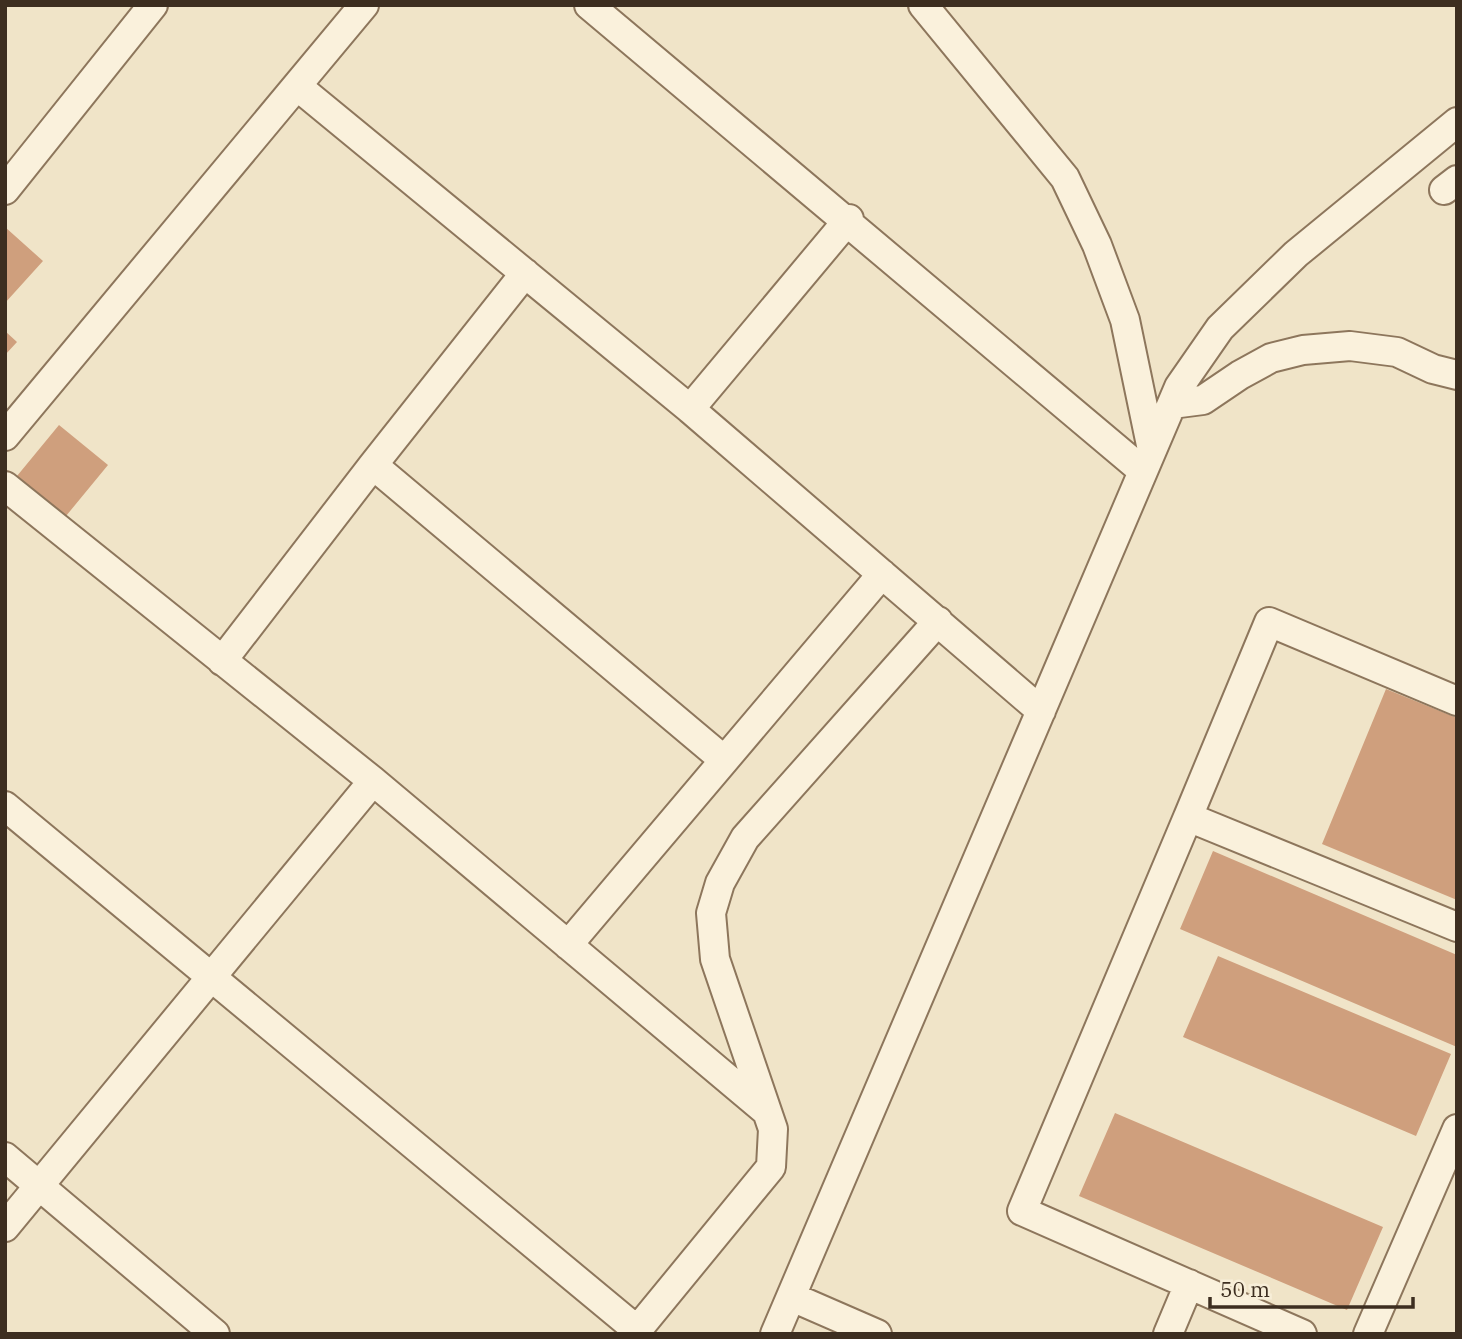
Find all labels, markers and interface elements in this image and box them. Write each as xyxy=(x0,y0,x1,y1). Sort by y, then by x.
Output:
scale bar xyxy=(1210,1266,1413,1310)
text: 50 m xyxy=(1220,1275,1270,1303)

